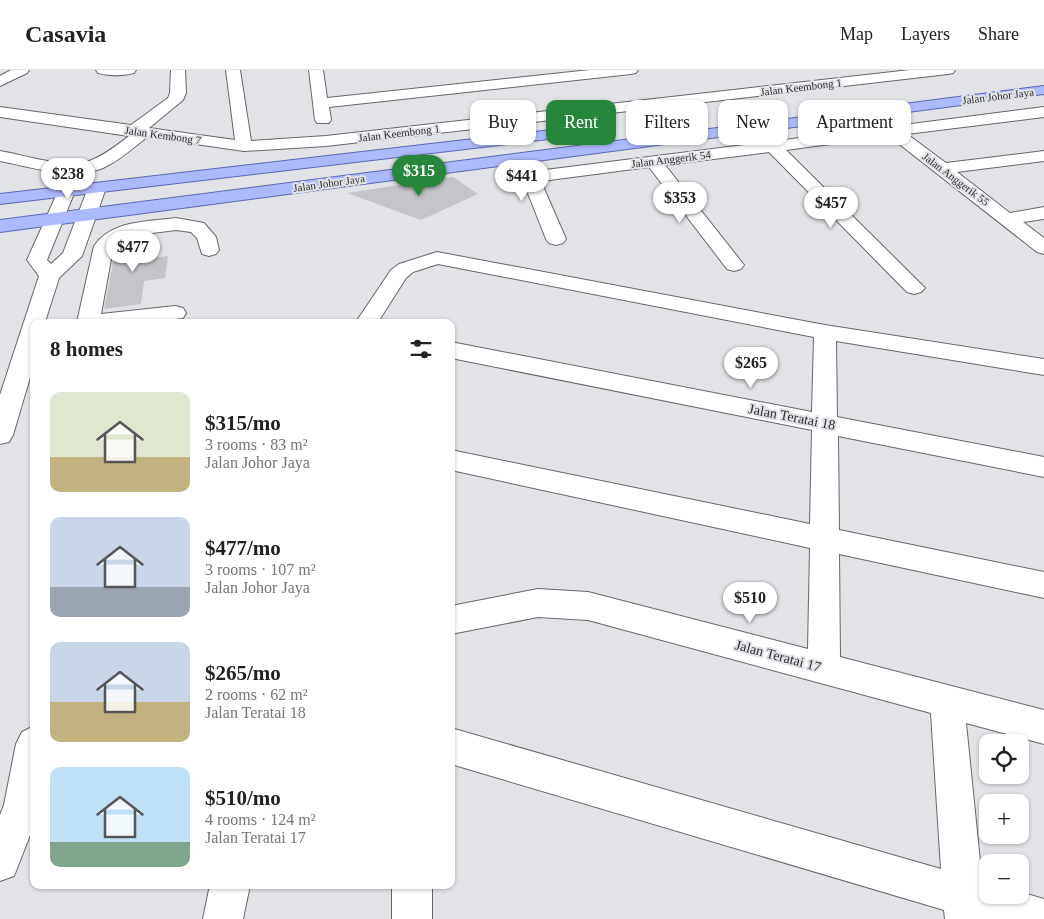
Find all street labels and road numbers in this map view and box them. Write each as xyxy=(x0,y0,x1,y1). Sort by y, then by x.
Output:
street label: Jalan Keembong 1 xyxy=(760,76,842,98)
street label: Jalan Johor Jaya xyxy=(961,86,1035,106)
street label: Jalan Keembong 1 xyxy=(358,122,440,144)
street label: Jalan Kembong 7 xyxy=(124,124,202,146)
street label: Jalan Anggerik 54 xyxy=(631,148,712,170)
street label: Jalan Anggerik 55 xyxy=(920,150,992,208)
street label: Jalan Johor Jaya xyxy=(292,172,366,194)
street label: Jalan Teratai 18 xyxy=(747,401,837,433)
street label: Jalan Teratai 17 xyxy=(733,637,823,675)

